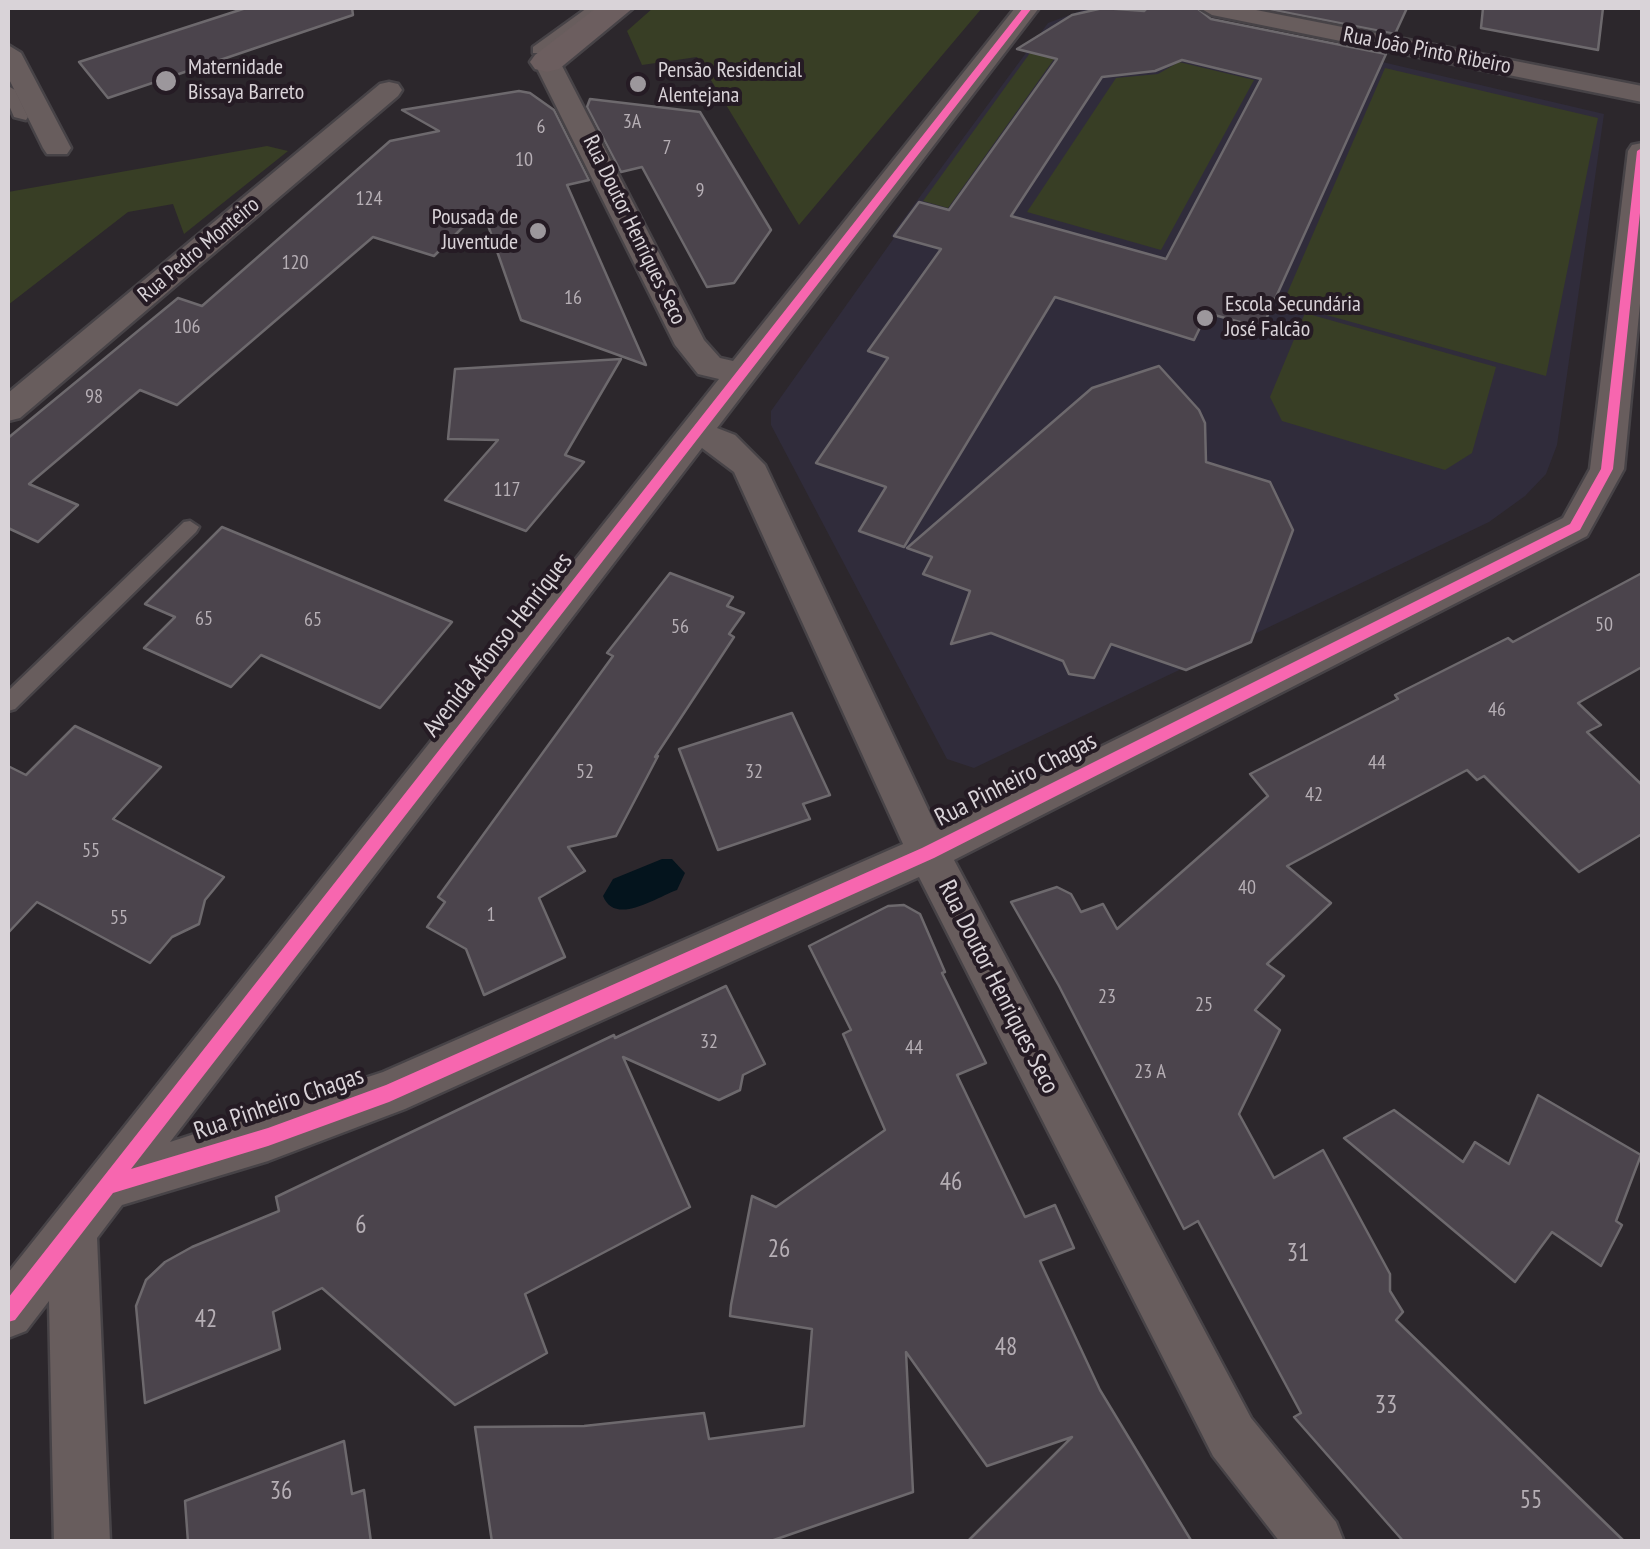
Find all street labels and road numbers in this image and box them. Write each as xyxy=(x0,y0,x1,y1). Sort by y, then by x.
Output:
street label: Rua João Pinto Ribeiro xyxy=(1341,22,1513,80)
street label: Rua Doutor Henriques Seco xyxy=(577,131,691,329)
street label: Rua Pedro Monteiro xyxy=(133,192,265,308)
street label: Avenida Afonso Henriques xyxy=(417,547,579,743)
street label: Rua Pinheiro Chagas xyxy=(930,726,1102,834)
street label: Rua Doutor Henriques Seco xyxy=(931,875,1065,1099)
street label: Rua Pinheiro Chagas xyxy=(190,1061,368,1147)

